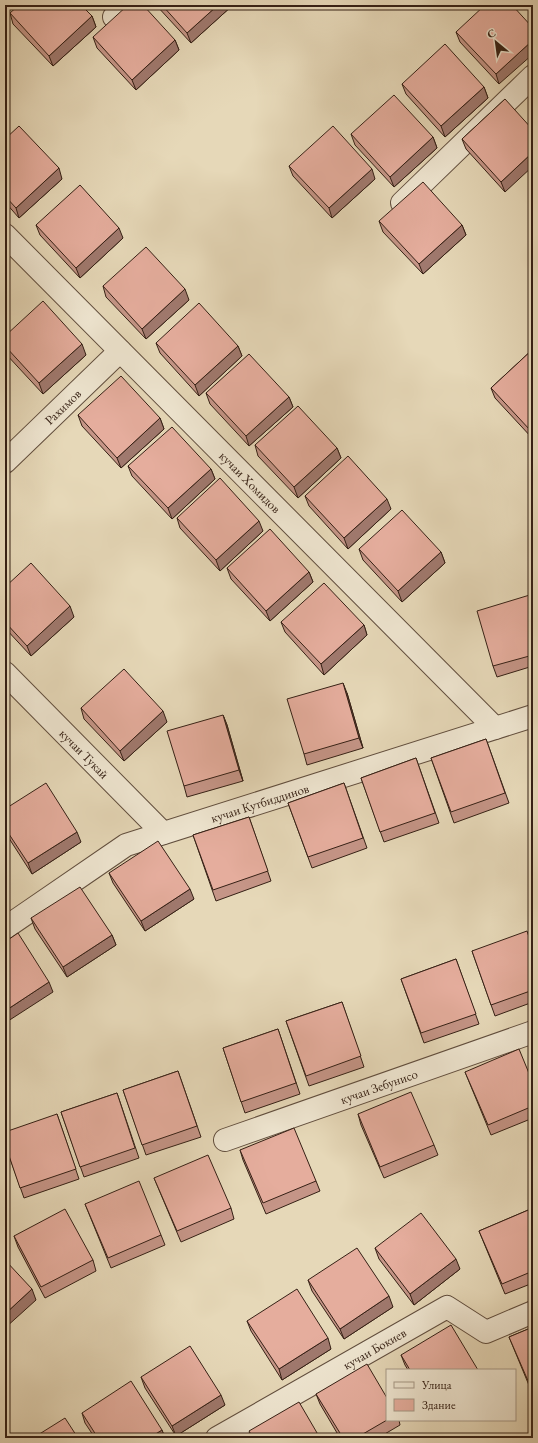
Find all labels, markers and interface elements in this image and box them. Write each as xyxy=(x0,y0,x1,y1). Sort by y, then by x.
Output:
north arrow xyxy=(476,22,516,62)
text: С xyxy=(484,25,498,41)
street label: Рахимов xyxy=(41,385,85,428)
street label: кучаи Хомидов xyxy=(215,448,285,517)
street label: кучаи Тукай xyxy=(56,725,113,782)
street label: кучаи Кутбиддинов xyxy=(209,779,312,827)
street label: кучаи Зебунисо xyxy=(338,1065,420,1108)
street label: кучаи Бокиев xyxy=(340,1324,410,1374)
legend xyxy=(386,1369,516,1421)
text: Улица xyxy=(421,1377,452,1393)
text: Здание xyxy=(422,1397,456,1413)

